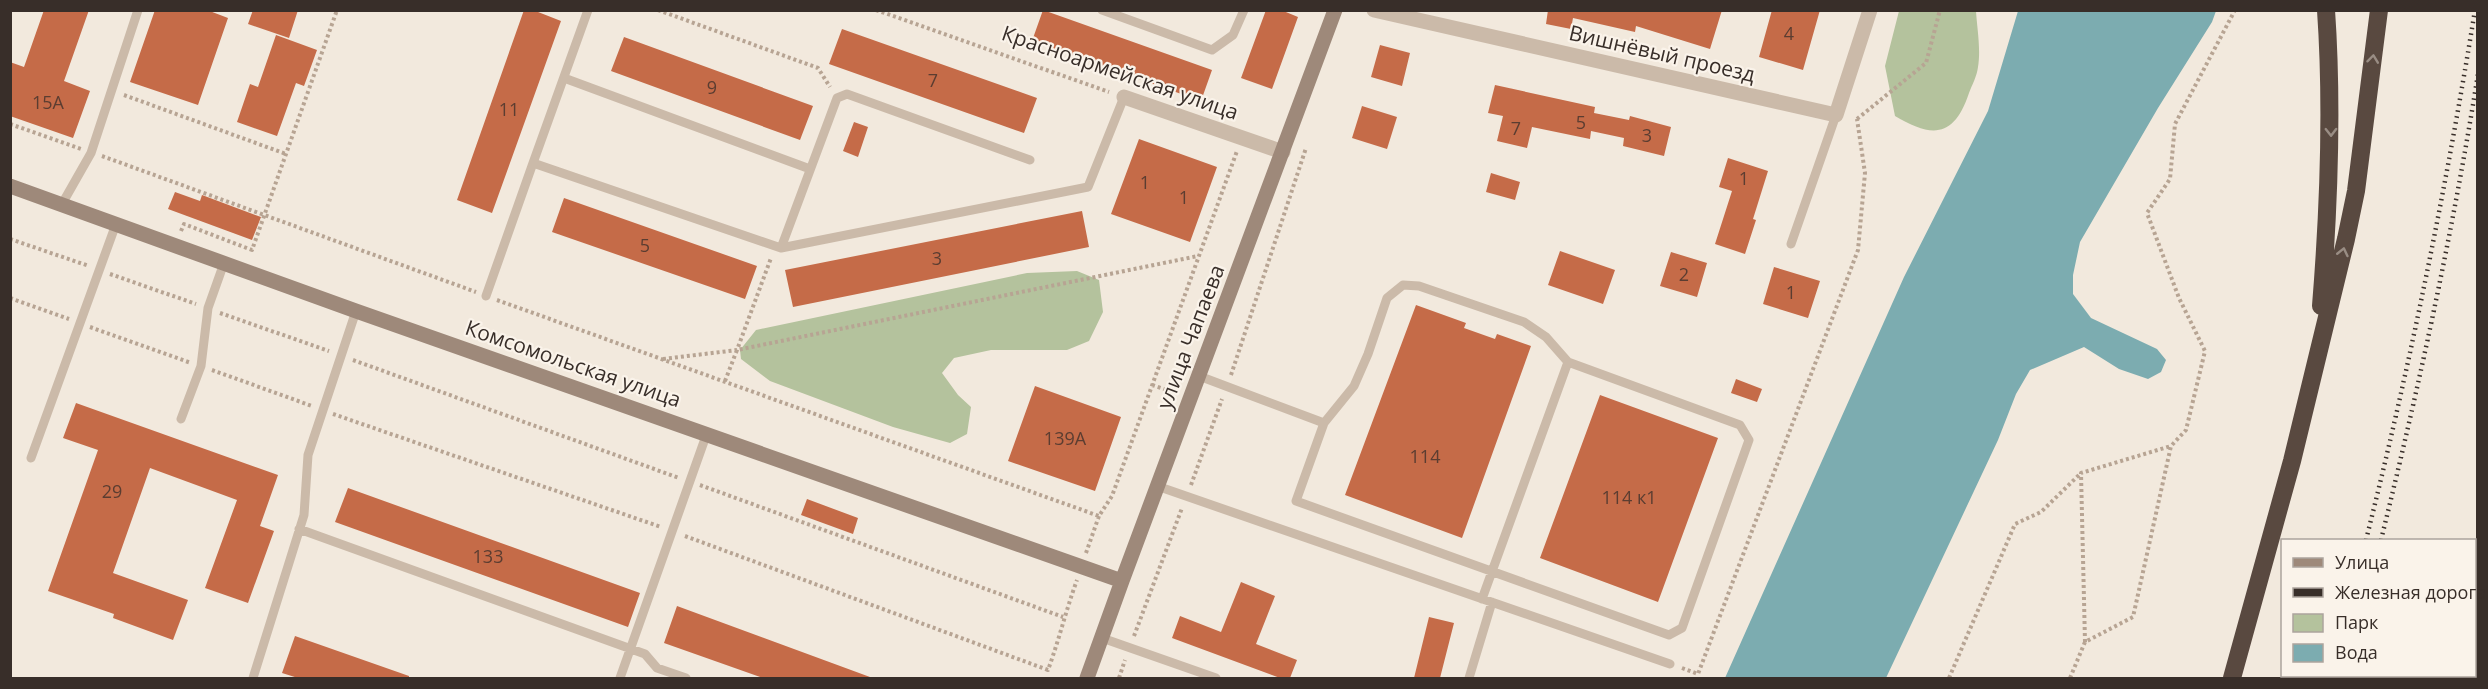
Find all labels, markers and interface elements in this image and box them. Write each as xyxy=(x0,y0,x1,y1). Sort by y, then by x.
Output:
street label: Красноармейская улица xyxy=(998,18,1242,126)
street label: Вишнёвый проезд xyxy=(1566,18,1758,88)
house number: 4 xyxy=(1784,21,1794,45)
one-way arrow xyxy=(2366,55,2379,64)
house number: 7 xyxy=(928,68,938,92)
house number: 9 xyxy=(707,75,717,99)
house number: 15А xyxy=(32,90,65,114)
house number: 11 xyxy=(499,97,519,121)
house number: 5 xyxy=(1576,110,1586,134)
house number: 7 xyxy=(1511,116,1521,140)
house number: 3 xyxy=(1642,123,1652,147)
one-way arrow xyxy=(2325,127,2337,136)
house number: 1 xyxy=(1739,166,1749,190)
house number: 1 xyxy=(1140,170,1150,194)
house number: 1 xyxy=(1179,185,1189,209)
house number: 5 xyxy=(640,233,650,257)
house number: 3 xyxy=(932,246,942,270)
one-way arrow xyxy=(2335,247,2348,257)
street label: улица Чапаева xyxy=(1150,260,1230,413)
house number: 2 xyxy=(1679,262,1689,286)
house number: 1 xyxy=(1786,280,1796,304)
street label: Комсомольская улица xyxy=(462,313,685,413)
house number: 139А xyxy=(1044,426,1087,450)
house number: 114 xyxy=(1410,444,1440,468)
house number: 29 xyxy=(102,479,122,503)
house number: 114 к1 xyxy=(1601,485,1657,509)
legend xyxy=(2281,539,2476,677)
house number: 133 xyxy=(473,544,503,568)
text: Улица xyxy=(2335,550,2389,574)
text: Железная дорога xyxy=(2335,580,2486,604)
text: Парк xyxy=(2335,610,2379,634)
text: Вода xyxy=(2335,640,2378,664)

